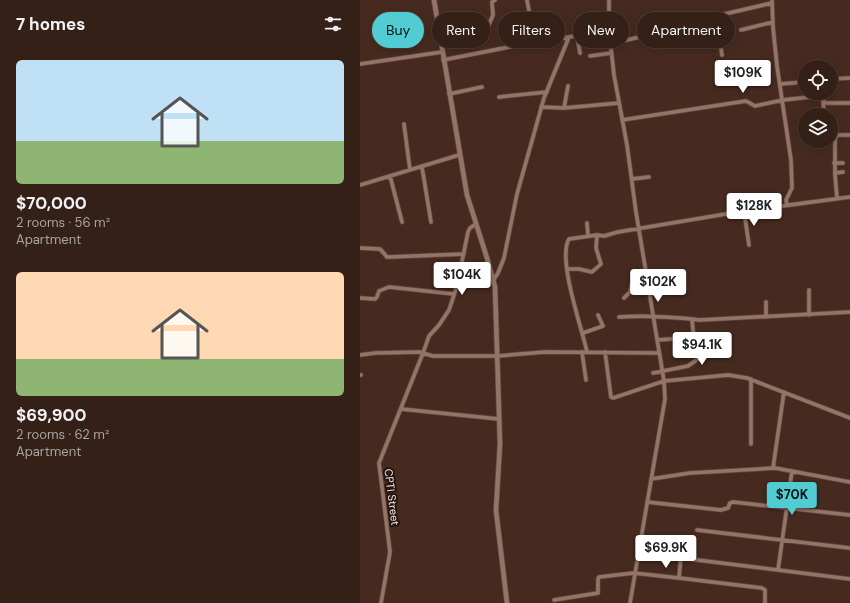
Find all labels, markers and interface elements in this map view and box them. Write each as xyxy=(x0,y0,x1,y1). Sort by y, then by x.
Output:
chip: Buy xyxy=(372,12,424,48)
chip: Rent xyxy=(432,12,490,48)
chip: Filters xyxy=(498,12,565,48)
chip: New xyxy=(573,12,629,48)
chip: Apartment xyxy=(637,12,735,48)
text: 7 homes xyxy=(16,13,85,35)
icon: filters xyxy=(322,13,344,35)
pin: $109K xyxy=(715,60,771,94)
map controls xyxy=(798,60,838,148)
button: locate xyxy=(798,60,838,100)
text: $109K xyxy=(724,64,762,81)
icon: home xyxy=(144,86,216,158)
button: layers xyxy=(798,108,838,148)
text: $70,000 xyxy=(16,192,87,214)
pin: $128K xyxy=(726,193,782,227)
text: $128K xyxy=(736,197,772,214)
text: 2 rooms · 56 m² xyxy=(16,214,110,231)
text: Apartment xyxy=(16,231,81,248)
pin: $104K xyxy=(434,262,490,296)
text: $104K xyxy=(443,266,481,283)
pin: $102K xyxy=(630,269,686,303)
text: $102K xyxy=(639,273,677,290)
icon: home xyxy=(144,298,216,370)
pin: $94.1K xyxy=(669,332,735,366)
text: $94.1K xyxy=(682,336,722,353)
text: $69,900 xyxy=(16,404,86,426)
text: 2 rooms · 62 m² xyxy=(16,426,109,443)
text: Apartment xyxy=(16,443,81,460)
street label: CPTI Street xyxy=(382,468,402,526)
pin: $70K xyxy=(768,482,816,516)
text: $70K xyxy=(776,486,808,503)
pin: $69.9K xyxy=(633,535,699,569)
text: $69.9K xyxy=(644,539,688,556)

